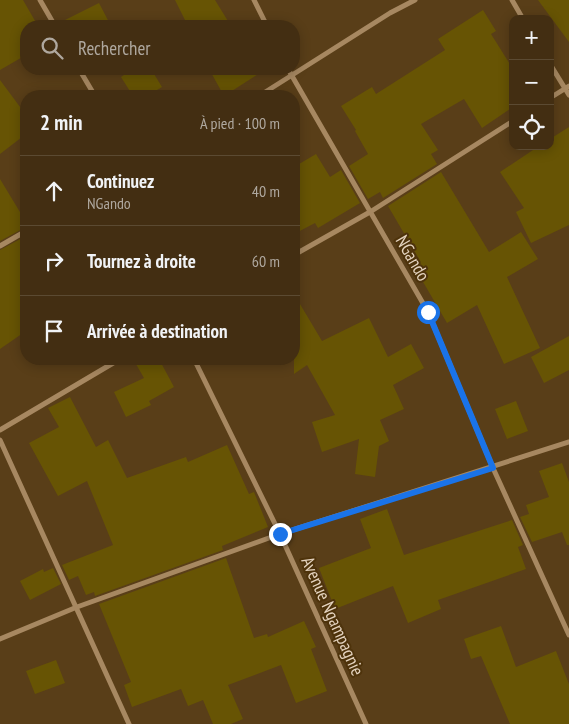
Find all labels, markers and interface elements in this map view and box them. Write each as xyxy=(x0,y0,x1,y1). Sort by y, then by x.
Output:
map controls xyxy=(509,15,554,150)
button: + xyxy=(509,15,554,60)
search box xyxy=(20,20,300,75)
icon: search xyxy=(38,34,66,62)
text: Rechercher xyxy=(78,36,150,60)
button: − xyxy=(509,60,554,105)
button: locate xyxy=(509,105,554,150)
text: 2 min xyxy=(40,109,82,136)
text: À pied · 100 m xyxy=(200,113,280,133)
text: Continuez xyxy=(87,169,154,193)
icon: ahead xyxy=(40,177,68,205)
text: 40 m xyxy=(252,181,280,201)
text: NGando xyxy=(87,193,131,213)
street label: NGando xyxy=(391,231,435,285)
icon: right xyxy=(40,247,68,275)
text: Tournez à droite xyxy=(87,249,196,273)
text: 60 m xyxy=(252,251,280,271)
route start xyxy=(417,301,440,324)
icon: arrive xyxy=(40,317,68,345)
text: Arrivée à destination xyxy=(87,319,228,343)
route end xyxy=(269,523,292,546)
street label: Avenue Ngampagnie xyxy=(297,553,369,679)

